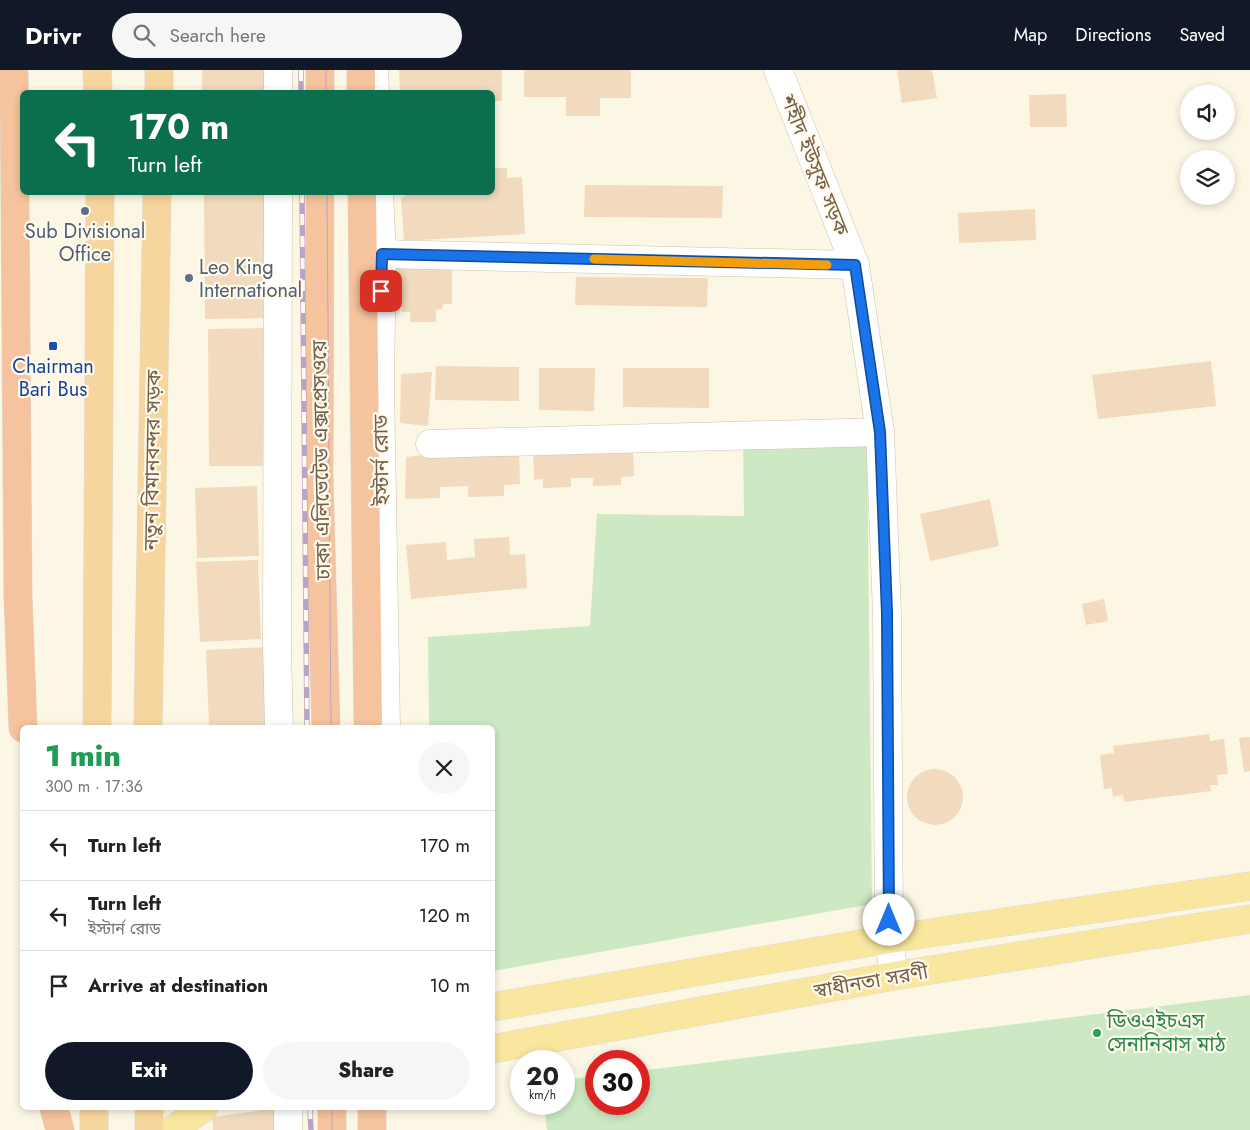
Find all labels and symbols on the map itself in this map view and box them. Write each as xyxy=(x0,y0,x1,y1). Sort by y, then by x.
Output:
street label: শহীদ ইউসুফ সড়ক xyxy=(773,89,856,241)
marker: Sub Divisional Office xyxy=(79,205,91,217)
place label: Sub Divisional Office xyxy=(25,217,145,269)
place label: Leo King International xyxy=(199,253,302,305)
pin xyxy=(360,270,402,312)
marker: Leo King International xyxy=(183,272,195,284)
street label: ঢাকা এলিভেটেড এক্সপ্রেসওয়ে xyxy=(305,339,338,581)
marker: Chairman Bari Bus xyxy=(47,340,59,352)
place label: Chairman Bari Bus xyxy=(12,352,94,404)
street label: নতুন বিমানবন্দর সড়ক xyxy=(136,369,169,552)
street label: ইস্টার্ন রোড xyxy=(366,414,397,507)
position arrow xyxy=(862,893,914,945)
street label: স্বাধীনতা সরণী xyxy=(811,957,931,1006)
place label: ডিওএইচএস সেনানিবাস মাঠ xyxy=(1106,1007,1227,1059)
marker: ডিওএইচএস সেনানিবাস মাঠ xyxy=(1091,1027,1103,1039)
speed limit sign: 30 xyxy=(585,1050,650,1115)

